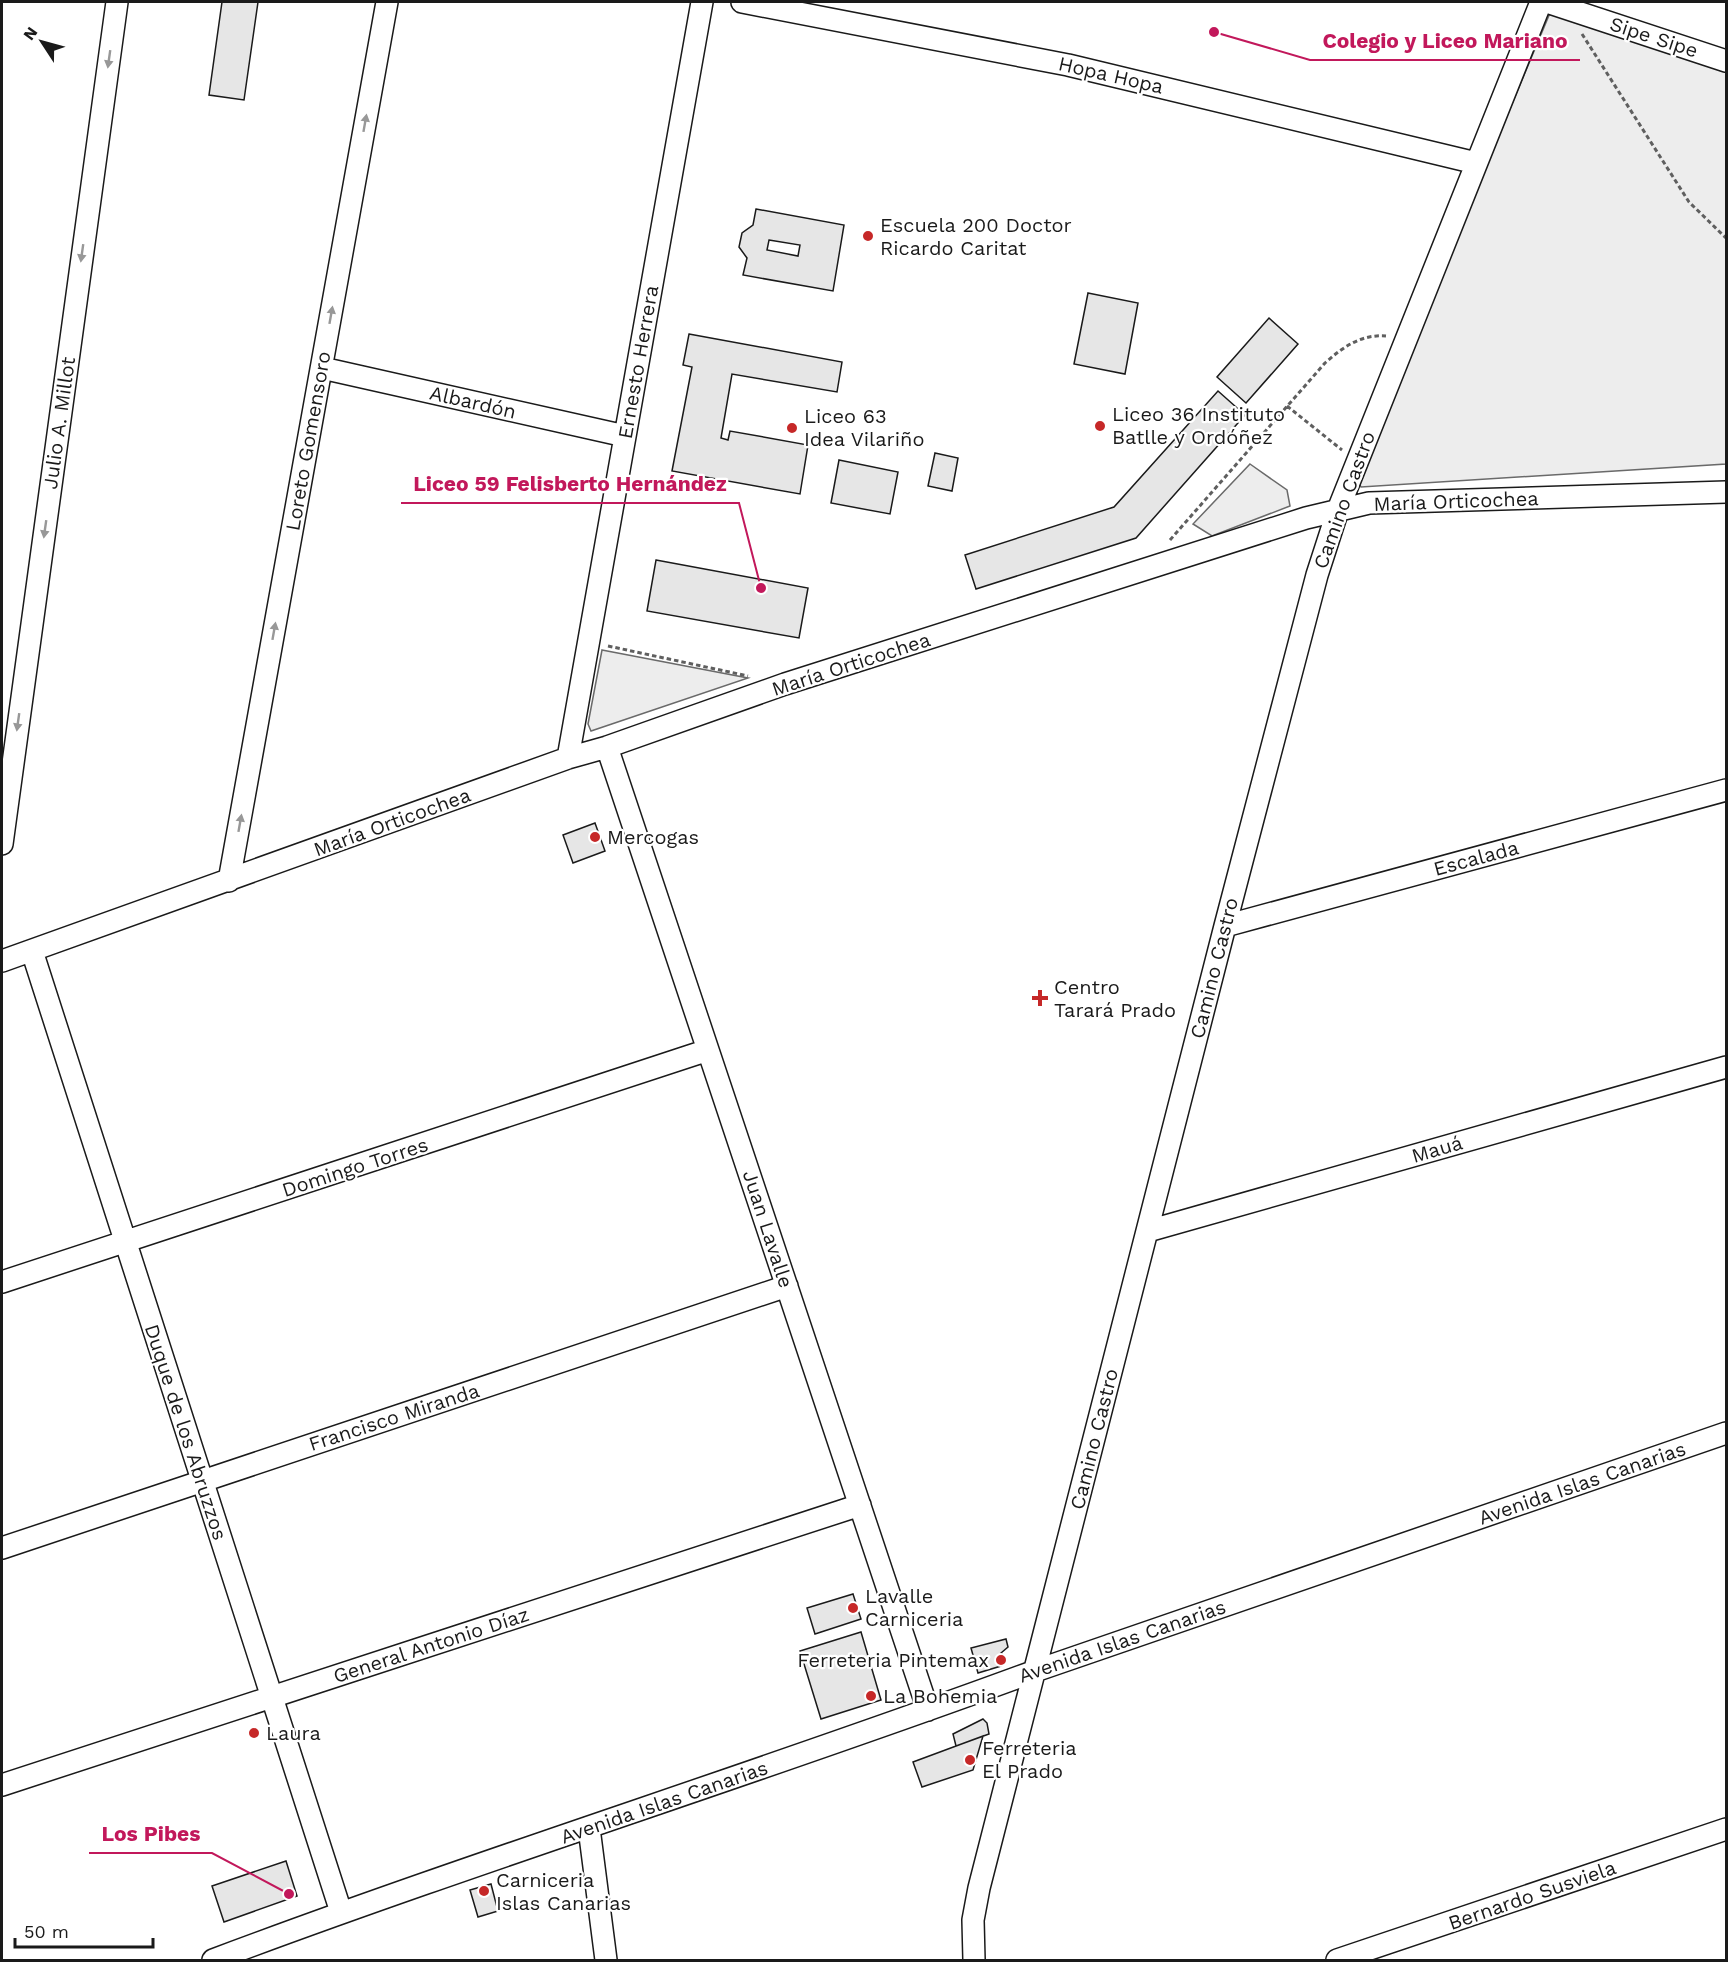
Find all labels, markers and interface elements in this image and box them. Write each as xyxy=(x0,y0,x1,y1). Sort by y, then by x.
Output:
north arrow xyxy=(12,12,72,72)
street label: Sipe Sipe xyxy=(1607,12,1701,62)
callout: Colegio y Liceo Mariano xyxy=(1310,21,1580,60)
text: N xyxy=(19,23,41,44)
text: Colegio y Liceo Mariano xyxy=(1322,28,1568,53)
one-way arrow xyxy=(104,50,113,69)
street label: Hopa Hopa xyxy=(1056,51,1166,99)
one-way arrow xyxy=(361,114,370,133)
place label: Escuela 200 Doctor Ricardo Caritat xyxy=(880,213,1072,260)
marker: Escuela 200 Doctor Ricardo Caritat xyxy=(861,229,875,243)
one-way arrow xyxy=(78,243,87,262)
street label: Ernesto Herrera xyxy=(613,283,663,441)
one-way arrow xyxy=(327,306,336,325)
street label: Loreto Gomensoro xyxy=(280,349,336,533)
street label: Julio A. Millot xyxy=(38,355,80,491)
street label: Albardón xyxy=(427,380,519,424)
place label: Liceo 36 Instituto Batlle y Ordóñez xyxy=(1112,402,1285,449)
place label: Liceo 63 Idea Vilariño xyxy=(804,404,924,451)
marker: Liceo 36 Instituto Batlle y Ordóñez xyxy=(1093,419,1107,433)
marker: Liceo 63 Idea Vilariño xyxy=(785,421,799,435)
street label: Camino Castro xyxy=(1308,428,1380,572)
callout: Liceo 59 Felisberto Hernández xyxy=(401,464,739,503)
text: Liceo 59 Felisberto Hernández xyxy=(413,471,727,496)
street label: María Orticochea xyxy=(1373,486,1539,516)
one-way arrow xyxy=(40,520,49,539)
one-way arrow xyxy=(270,622,279,641)
street label: María Orticochea xyxy=(769,627,933,701)
one-way arrow xyxy=(14,713,23,732)
street label: María Orticochea xyxy=(310,782,474,862)
one-way arrow xyxy=(235,814,244,833)
place label: Mercogas xyxy=(607,825,699,849)
marker: Mercogas xyxy=(588,830,602,844)
street label: Escalada xyxy=(1431,835,1521,881)
street label: Camino Castro xyxy=(1185,895,1243,1041)
place label: Centro Tarará Prado xyxy=(1054,975,1176,1022)
marker: Centro Tarará Prado xyxy=(1031,989,1049,1007)
street label: Mauá xyxy=(1409,1130,1465,1168)
street label: Domingo Torres xyxy=(279,1132,431,1202)
street label: Juan Lavalle xyxy=(738,1167,798,1291)
street label: Duque de los Abruzzos xyxy=(140,1321,232,1543)
street label: Camino Castro xyxy=(1065,1366,1123,1512)
street label: Francisco Miranda xyxy=(306,1378,482,1456)
street label: Avenida Islas Canarias xyxy=(1475,1436,1689,1530)
place label: Lavalle Carniceria xyxy=(865,1584,963,1631)
street label: Avenida Islas Canarias xyxy=(1015,1594,1229,1688)
marker: Lavalle Carniceria xyxy=(846,1601,860,1615)
street label: General Antonio Díaz xyxy=(330,1602,532,1688)
place label: Ferreteria Pintemax xyxy=(797,1648,989,1672)
marker: Ferreteria Pintemax xyxy=(994,1653,1008,1667)
place label: La Bohemia xyxy=(883,1684,997,1708)
marker: La Bohemia xyxy=(864,1689,878,1703)
place label: Laura xyxy=(266,1721,321,1745)
marker: Laura xyxy=(247,1726,261,1740)
place label: Ferreteria El Prado xyxy=(982,1736,1077,1783)
marker: Ferreteria El Prado xyxy=(963,1753,977,1767)
street label: Avenida Islas Canarias xyxy=(557,1755,771,1849)
callout: Los Pibes xyxy=(89,1814,212,1853)
text: Los Pibes xyxy=(102,1821,200,1846)
street label: Bernardo Susviela xyxy=(1445,1855,1619,1935)
place label: Carniceria Islas Canarias xyxy=(496,1868,631,1915)
marker: Carniceria Islas Canarias xyxy=(477,1884,491,1898)
scale bar xyxy=(15,1911,153,1949)
text: 50 m xyxy=(24,1921,69,1942)

